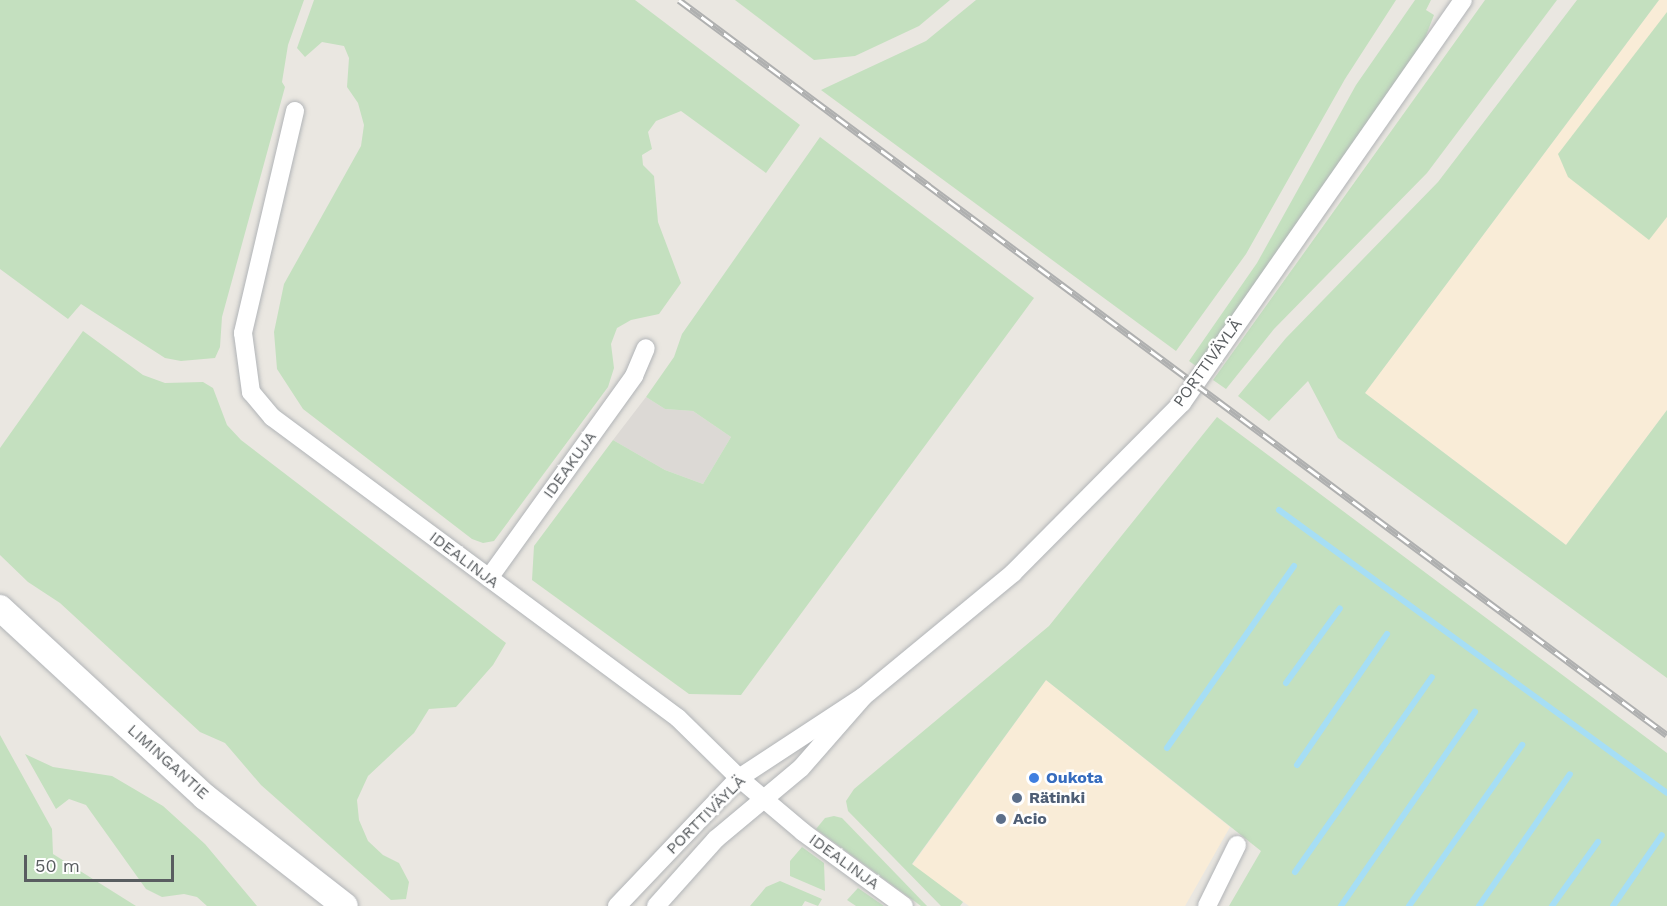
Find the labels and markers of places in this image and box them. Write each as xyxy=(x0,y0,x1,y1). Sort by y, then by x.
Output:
place label: Oukota xyxy=(1046,768,1103,788)
marker: Oukota xyxy=(1027,771,1041,785)
place label: Rätinki xyxy=(1029,788,1085,808)
marker: Rätinki xyxy=(1010,791,1024,805)
place label: Acio xyxy=(1013,809,1047,829)
marker: Acio xyxy=(994,812,1008,826)

